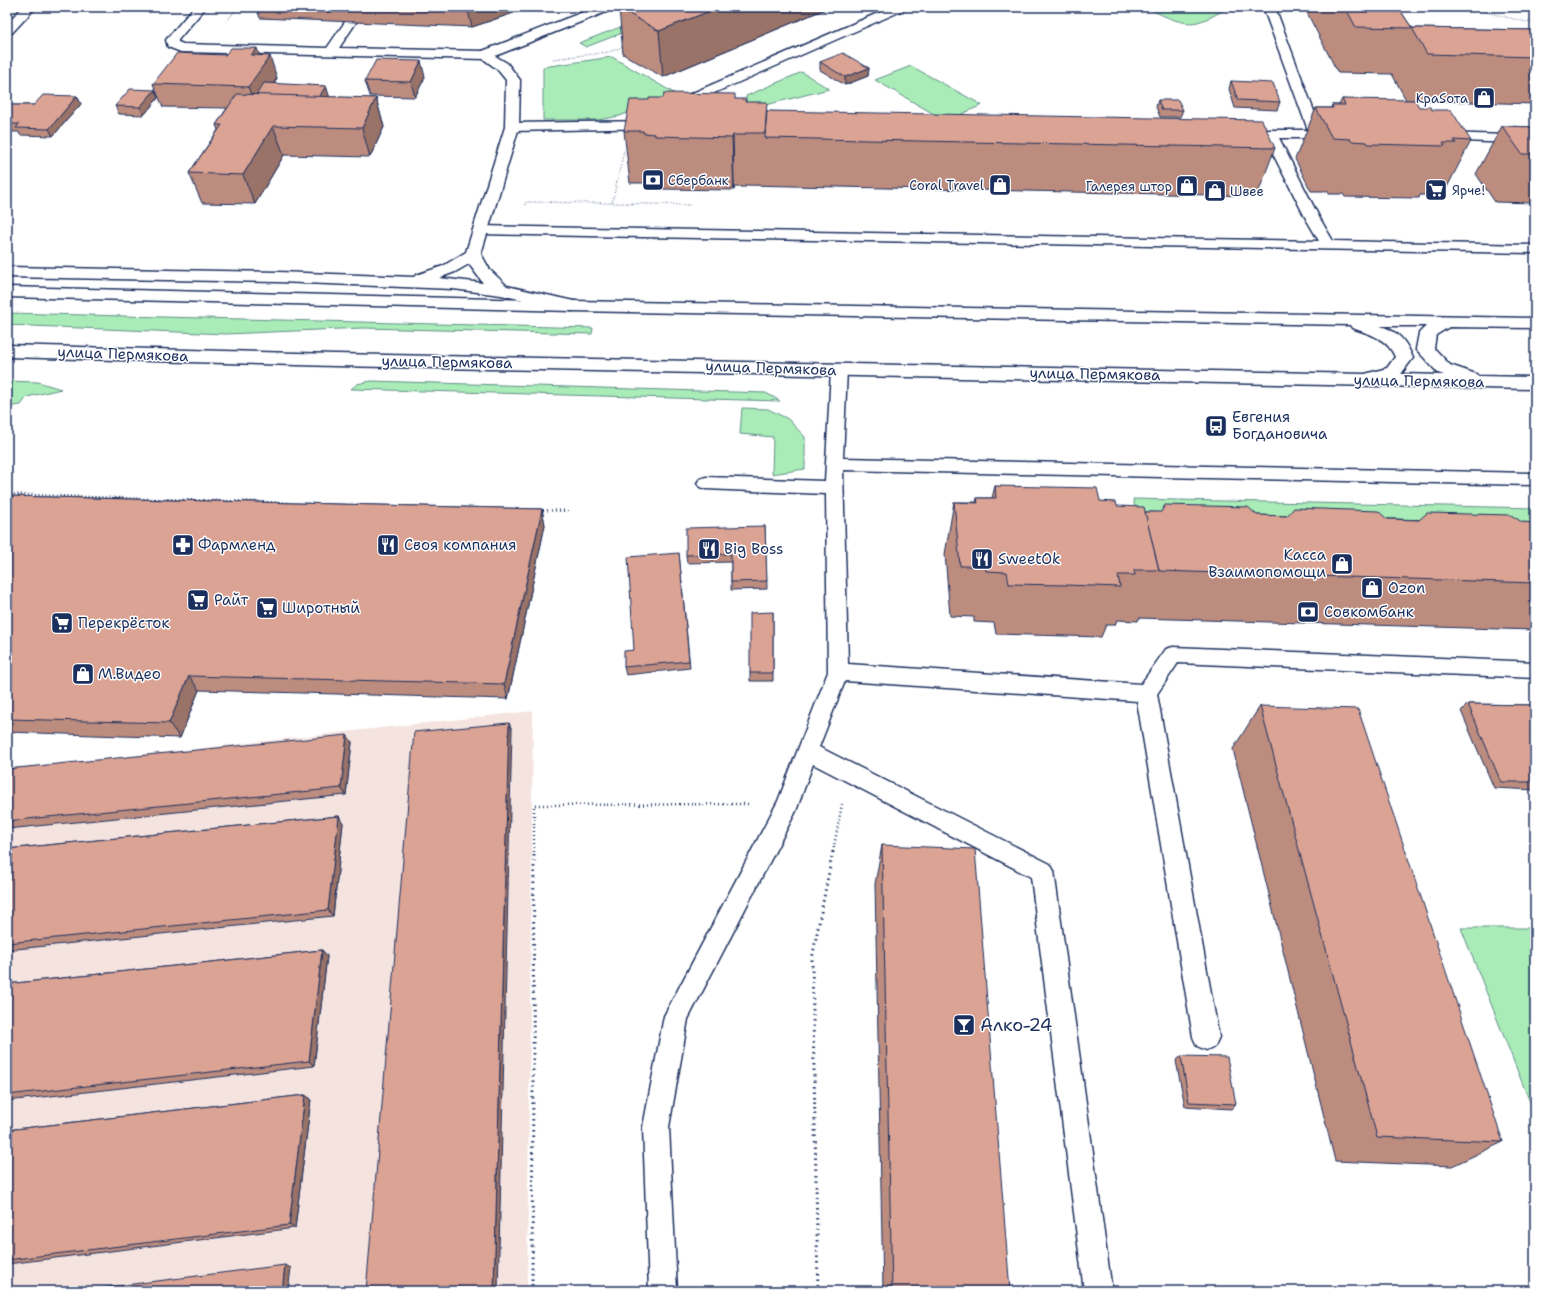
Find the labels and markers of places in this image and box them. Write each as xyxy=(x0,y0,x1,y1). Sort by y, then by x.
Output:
shop icon: КраSота xyxy=(1471,85,1497,111)
place label: КраSота xyxy=(1416,90,1468,107)
bank icon: Сбербанк xyxy=(640,167,666,193)
place label: Сбербанк xyxy=(668,172,729,189)
shop icon: Coral Travel xyxy=(987,172,1013,198)
shop icon: Галерея штор xyxy=(1174,173,1200,199)
place label: Coral Travel xyxy=(909,177,984,194)
supermarket icon: Ярче! xyxy=(1423,177,1449,203)
place label: Галерея штор xyxy=(1086,178,1172,195)
shop icon: Швее xyxy=(1202,178,1228,204)
place label: Ярче! xyxy=(1452,182,1485,199)
place label: Швее xyxy=(1230,183,1264,200)
place label: Евгения Богдановича xyxy=(1232,407,1328,444)
bus stop icon: Евгения Богдановича xyxy=(1203,413,1229,439)
pharmacy icon: Фармленд xyxy=(170,532,196,558)
restaurant icon: Своя компания xyxy=(375,532,401,558)
place label: Фармленд xyxy=(198,535,276,555)
place label: Своя компания xyxy=(404,535,517,555)
restaurant icon: Big Boss xyxy=(696,536,722,562)
place label: Big Boss xyxy=(724,539,783,559)
place label: Касса Взаимопомощи xyxy=(1209,545,1327,582)
restaurant icon: SweetOk xyxy=(969,546,995,572)
place label: SweetOk xyxy=(998,549,1061,569)
shop icon: Касса Взаимопомощи xyxy=(1329,551,1355,577)
shop icon: Ozon xyxy=(1359,575,1385,601)
place label: Ozon xyxy=(1388,578,1425,598)
supermarket icon: Райт xyxy=(185,587,211,613)
place label: Райт xyxy=(214,590,248,610)
supermarket icon: Широтный xyxy=(254,595,280,621)
place label: Широтный xyxy=(282,598,360,618)
bank icon: Совкомбанк xyxy=(1295,599,1321,625)
place label: Совкомбанк xyxy=(1324,602,1414,622)
supermarket icon: Перекрёсток xyxy=(49,610,75,636)
place label: Перекрёсток xyxy=(78,613,169,633)
shop icon: М.Видео xyxy=(70,661,96,687)
place label: М.Видео xyxy=(98,664,161,684)
bar icon: Алко-24 xyxy=(951,1012,977,1038)
place label: Алко-24 xyxy=(980,1013,1052,1037)

